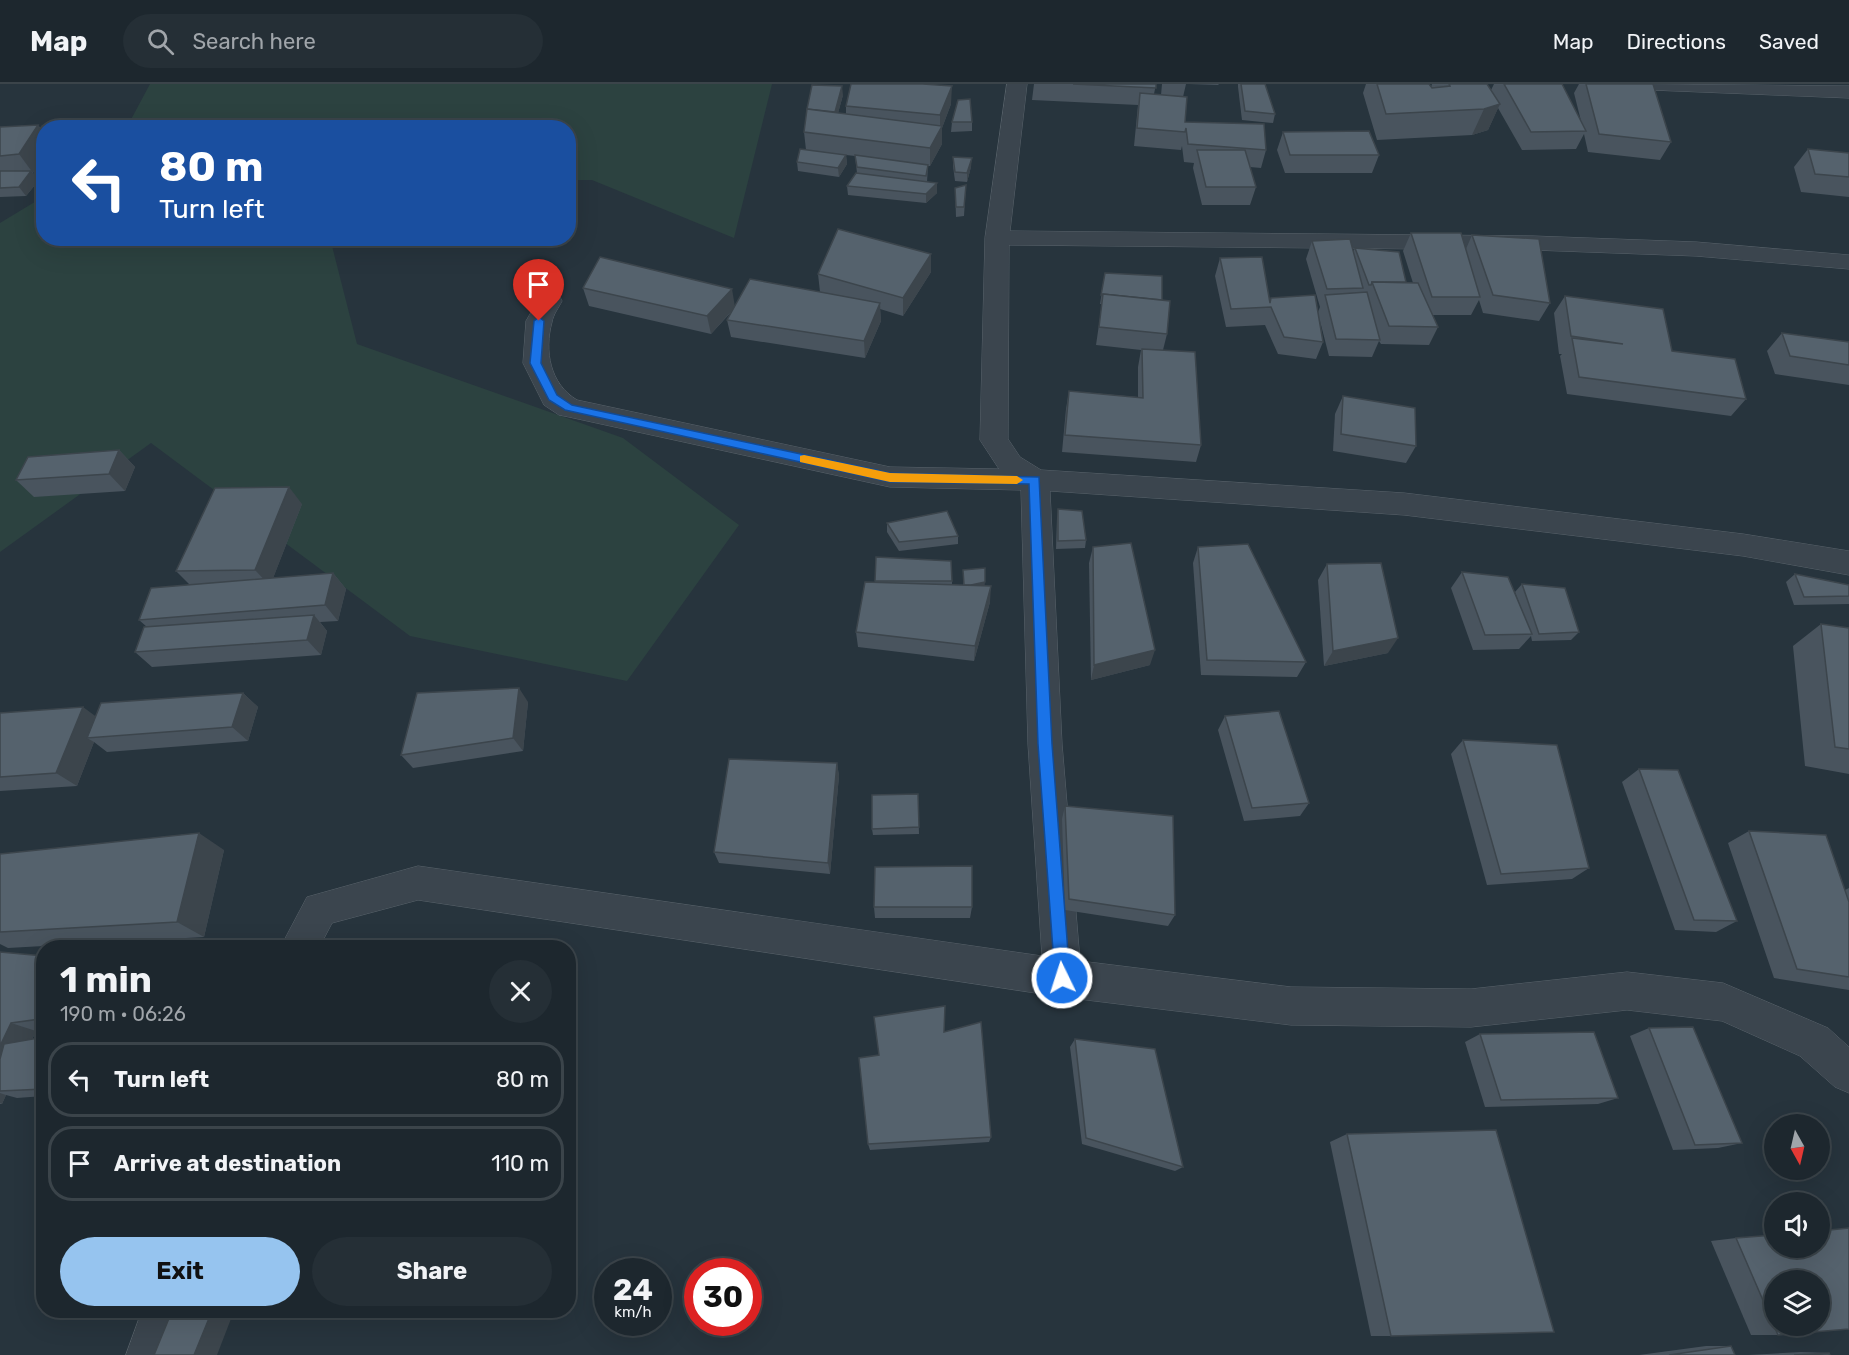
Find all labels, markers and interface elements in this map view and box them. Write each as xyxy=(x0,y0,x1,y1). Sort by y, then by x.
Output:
search box xyxy=(123,14,543,68)
text: Map xyxy=(30,25,87,58)
icon: search xyxy=(144,25,177,58)
text: Search here xyxy=(192,28,316,55)
text: Map xyxy=(1553,29,1594,54)
text: Directions xyxy=(1627,29,1726,54)
text: Saved xyxy=(1759,29,1819,54)
text: 80 m xyxy=(159,142,263,192)
icon: left xyxy=(60,144,138,222)
text: Turn left xyxy=(159,193,264,225)
pin xyxy=(513,259,564,321)
icon: arrive xyxy=(522,268,555,301)
position arrow xyxy=(1030,946,1094,1010)
text: 1 min xyxy=(60,958,152,1001)
button: close xyxy=(489,960,552,1023)
text: 190 m · 06:26 xyxy=(60,1002,186,1026)
icon: left xyxy=(63,1063,96,1096)
text: Turn left xyxy=(114,1066,209,1093)
text: 80 m xyxy=(496,1066,549,1093)
north arrow xyxy=(1764,1114,1830,1180)
map controls xyxy=(1764,1114,1830,1336)
icon: arrive xyxy=(63,1147,96,1180)
text: Arrive at destination xyxy=(114,1150,341,1177)
text: 110 m xyxy=(491,1150,549,1177)
button: sound xyxy=(1764,1192,1830,1258)
button: Exit xyxy=(60,1237,300,1306)
button: Share xyxy=(312,1237,552,1306)
speed limit sign: 30 xyxy=(684,1258,762,1336)
button: layers xyxy=(1764,1270,1830,1336)
text: 24 xyxy=(613,1272,653,1308)
text: km/h xyxy=(614,1303,652,1321)

